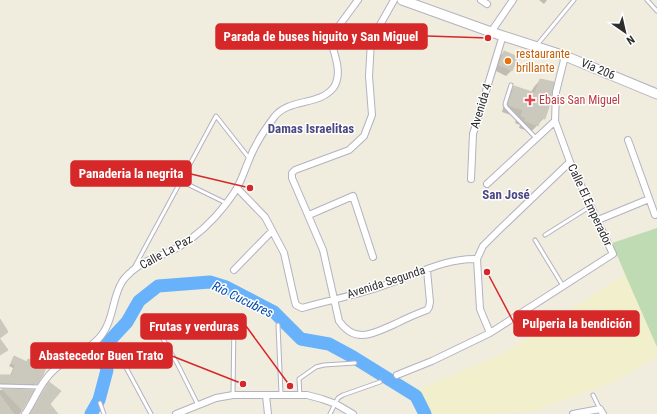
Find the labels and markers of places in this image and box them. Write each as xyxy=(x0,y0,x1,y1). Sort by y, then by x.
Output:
callout: Parada de buses higuito y San Miguel xyxy=(216,24,427,49)
place label: restaurante brillante xyxy=(516,47,570,75)
marker: restaurante brillante xyxy=(503,56,513,66)
place label: Ebais San Miguel xyxy=(539,93,620,107)
marker: Ebais San Miguel xyxy=(524,94,536,106)
callout: Panaderia la negrita xyxy=(71,161,191,186)
callout: Pulperia la bendición xyxy=(514,311,639,336)
callout: Frutas y verduras xyxy=(141,314,246,339)
callout: Abastecedor Buen Trato xyxy=(31,343,172,368)

